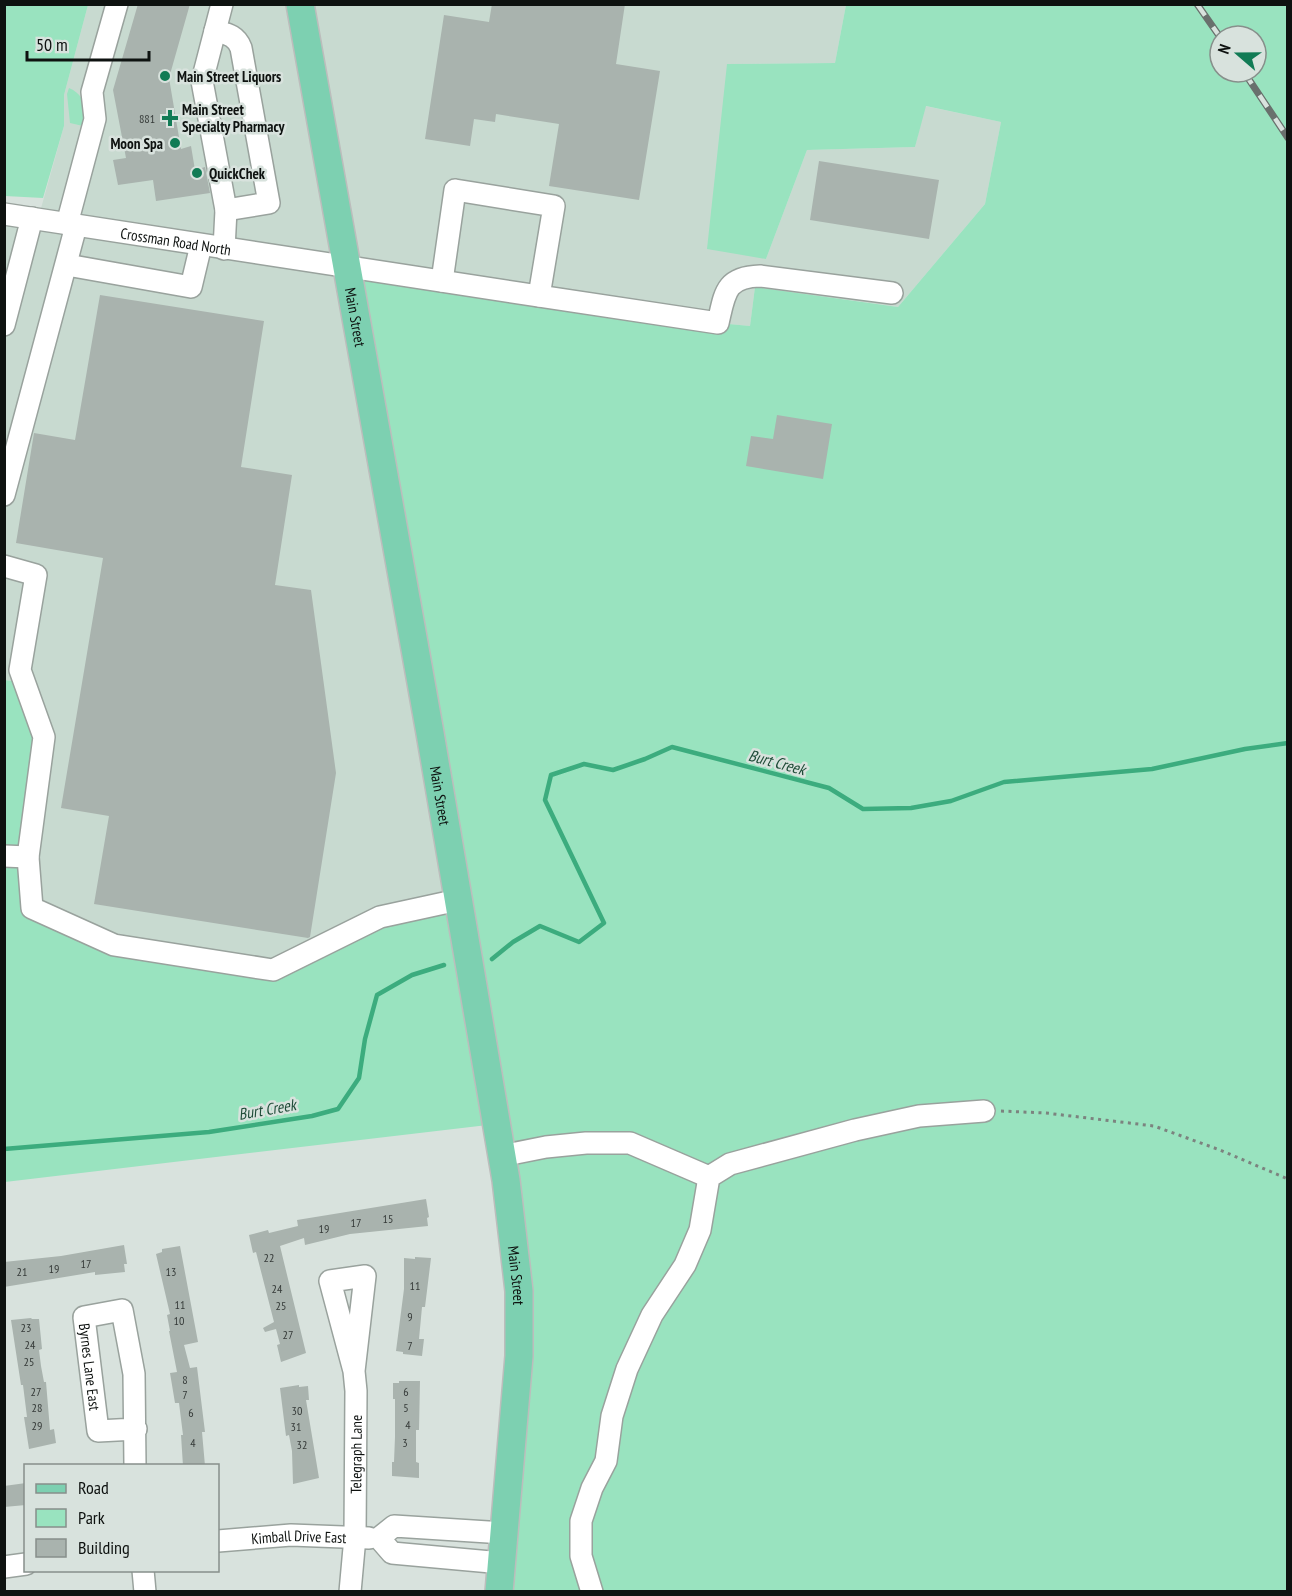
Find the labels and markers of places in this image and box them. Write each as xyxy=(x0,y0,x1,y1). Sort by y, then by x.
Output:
place label: Main Street Liquors xyxy=(177,67,281,86)
marker: Main Street Liquors xyxy=(158,69,172,83)
place label: Main Street Specialty Pharmacy xyxy=(182,100,285,136)
marker: Main Street Specialty Pharmacy xyxy=(163,111,177,125)
place label: Moon Spa xyxy=(110,134,163,153)
marker: Moon Spa xyxy=(168,136,182,150)
place label: QuickChek xyxy=(209,164,266,183)
marker: QuickChek xyxy=(190,166,204,180)

